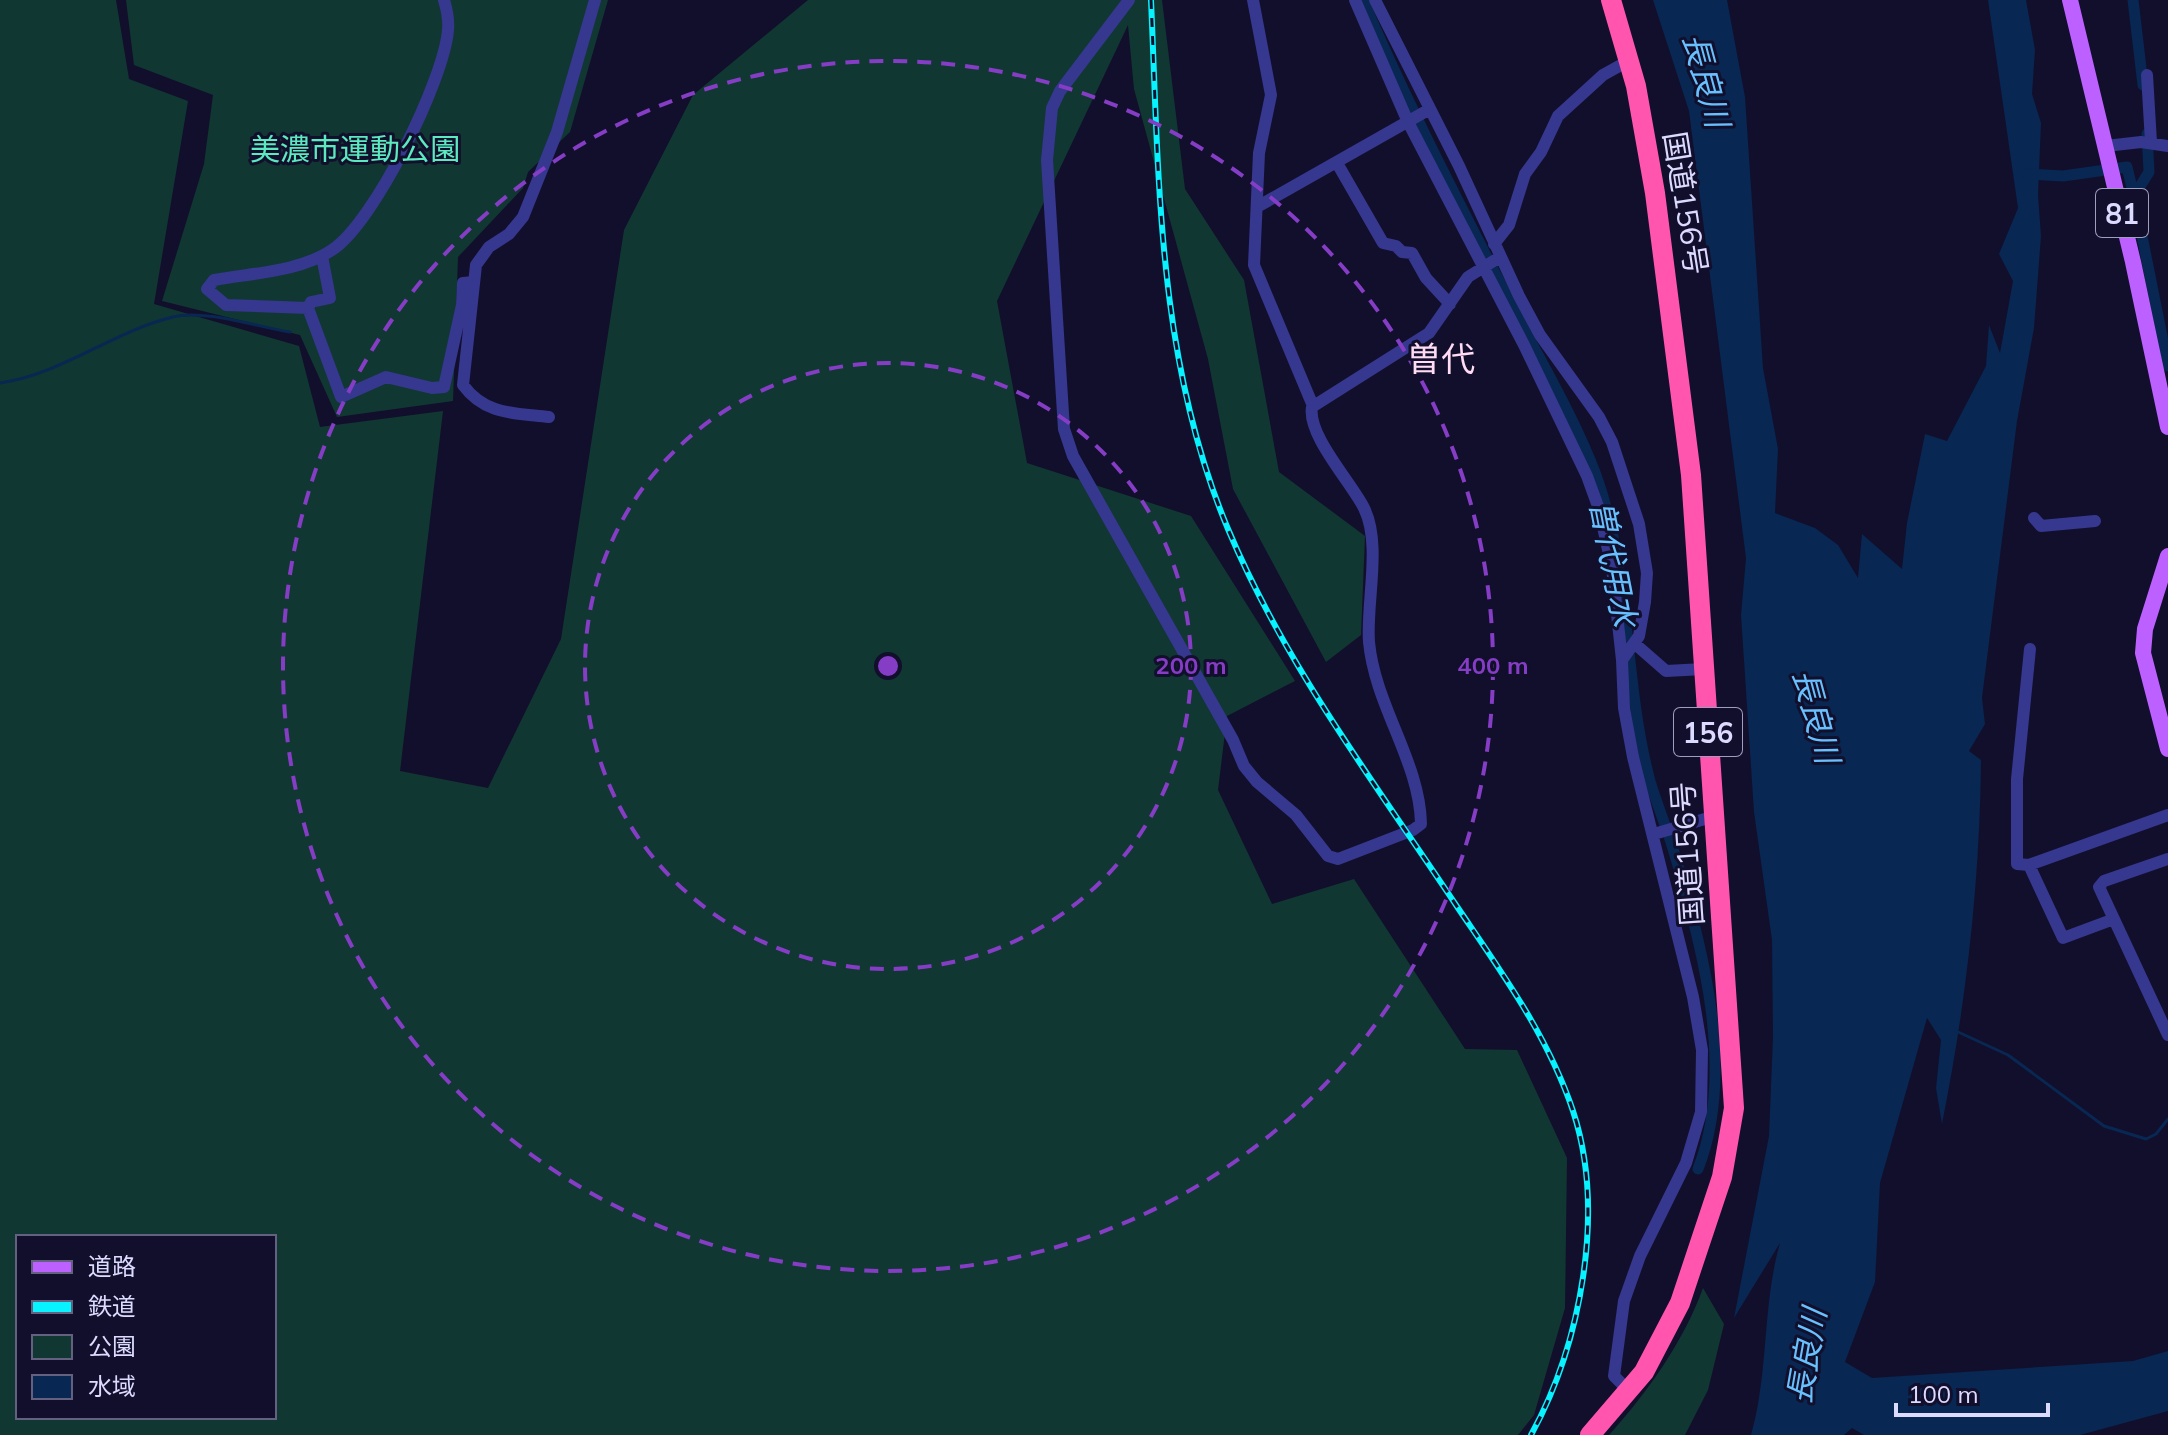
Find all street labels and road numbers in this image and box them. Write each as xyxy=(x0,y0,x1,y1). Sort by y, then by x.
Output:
street label: 国道156号 xyxy=(1656,129,1716,277)
road number: 81 xyxy=(2096,189,2148,237)
road number: 156 xyxy=(1674,708,1742,756)
street label: 国道156号 xyxy=(1663,781,1711,927)

